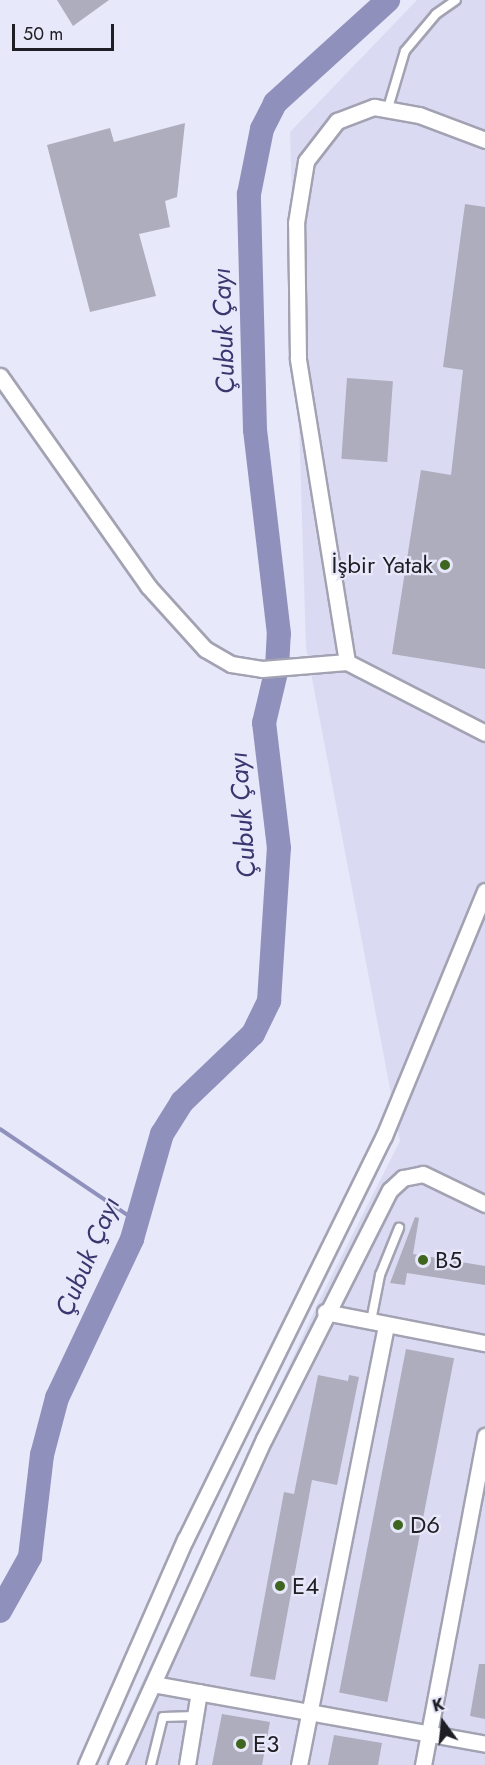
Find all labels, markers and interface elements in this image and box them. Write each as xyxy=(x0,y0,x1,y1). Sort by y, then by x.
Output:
scale bar xyxy=(15,12,117,50)
text: 50 m xyxy=(23,21,63,47)
water label: Çubuk Çayı xyxy=(206,267,242,395)
place label: İşbir Yatak xyxy=(332,551,433,579)
marker: İşbir Yatak xyxy=(438,558,452,572)
water label: Çubuk Çayı xyxy=(223,751,263,879)
water label: Çubuk Çayı xyxy=(49,1193,127,1321)
place label: B5 xyxy=(435,1246,462,1274)
marker: B5 xyxy=(416,1253,430,1267)
place label: D6 xyxy=(410,1511,440,1539)
marker: D6 xyxy=(391,1518,405,1532)
place label: E4 xyxy=(292,1572,319,1600)
marker: E4 xyxy=(273,1579,287,1593)
north arrow xyxy=(413,1693,473,1753)
text: K xyxy=(430,1693,447,1718)
place label: E3 xyxy=(253,1730,279,1758)
marker: E3 xyxy=(234,1737,248,1751)

